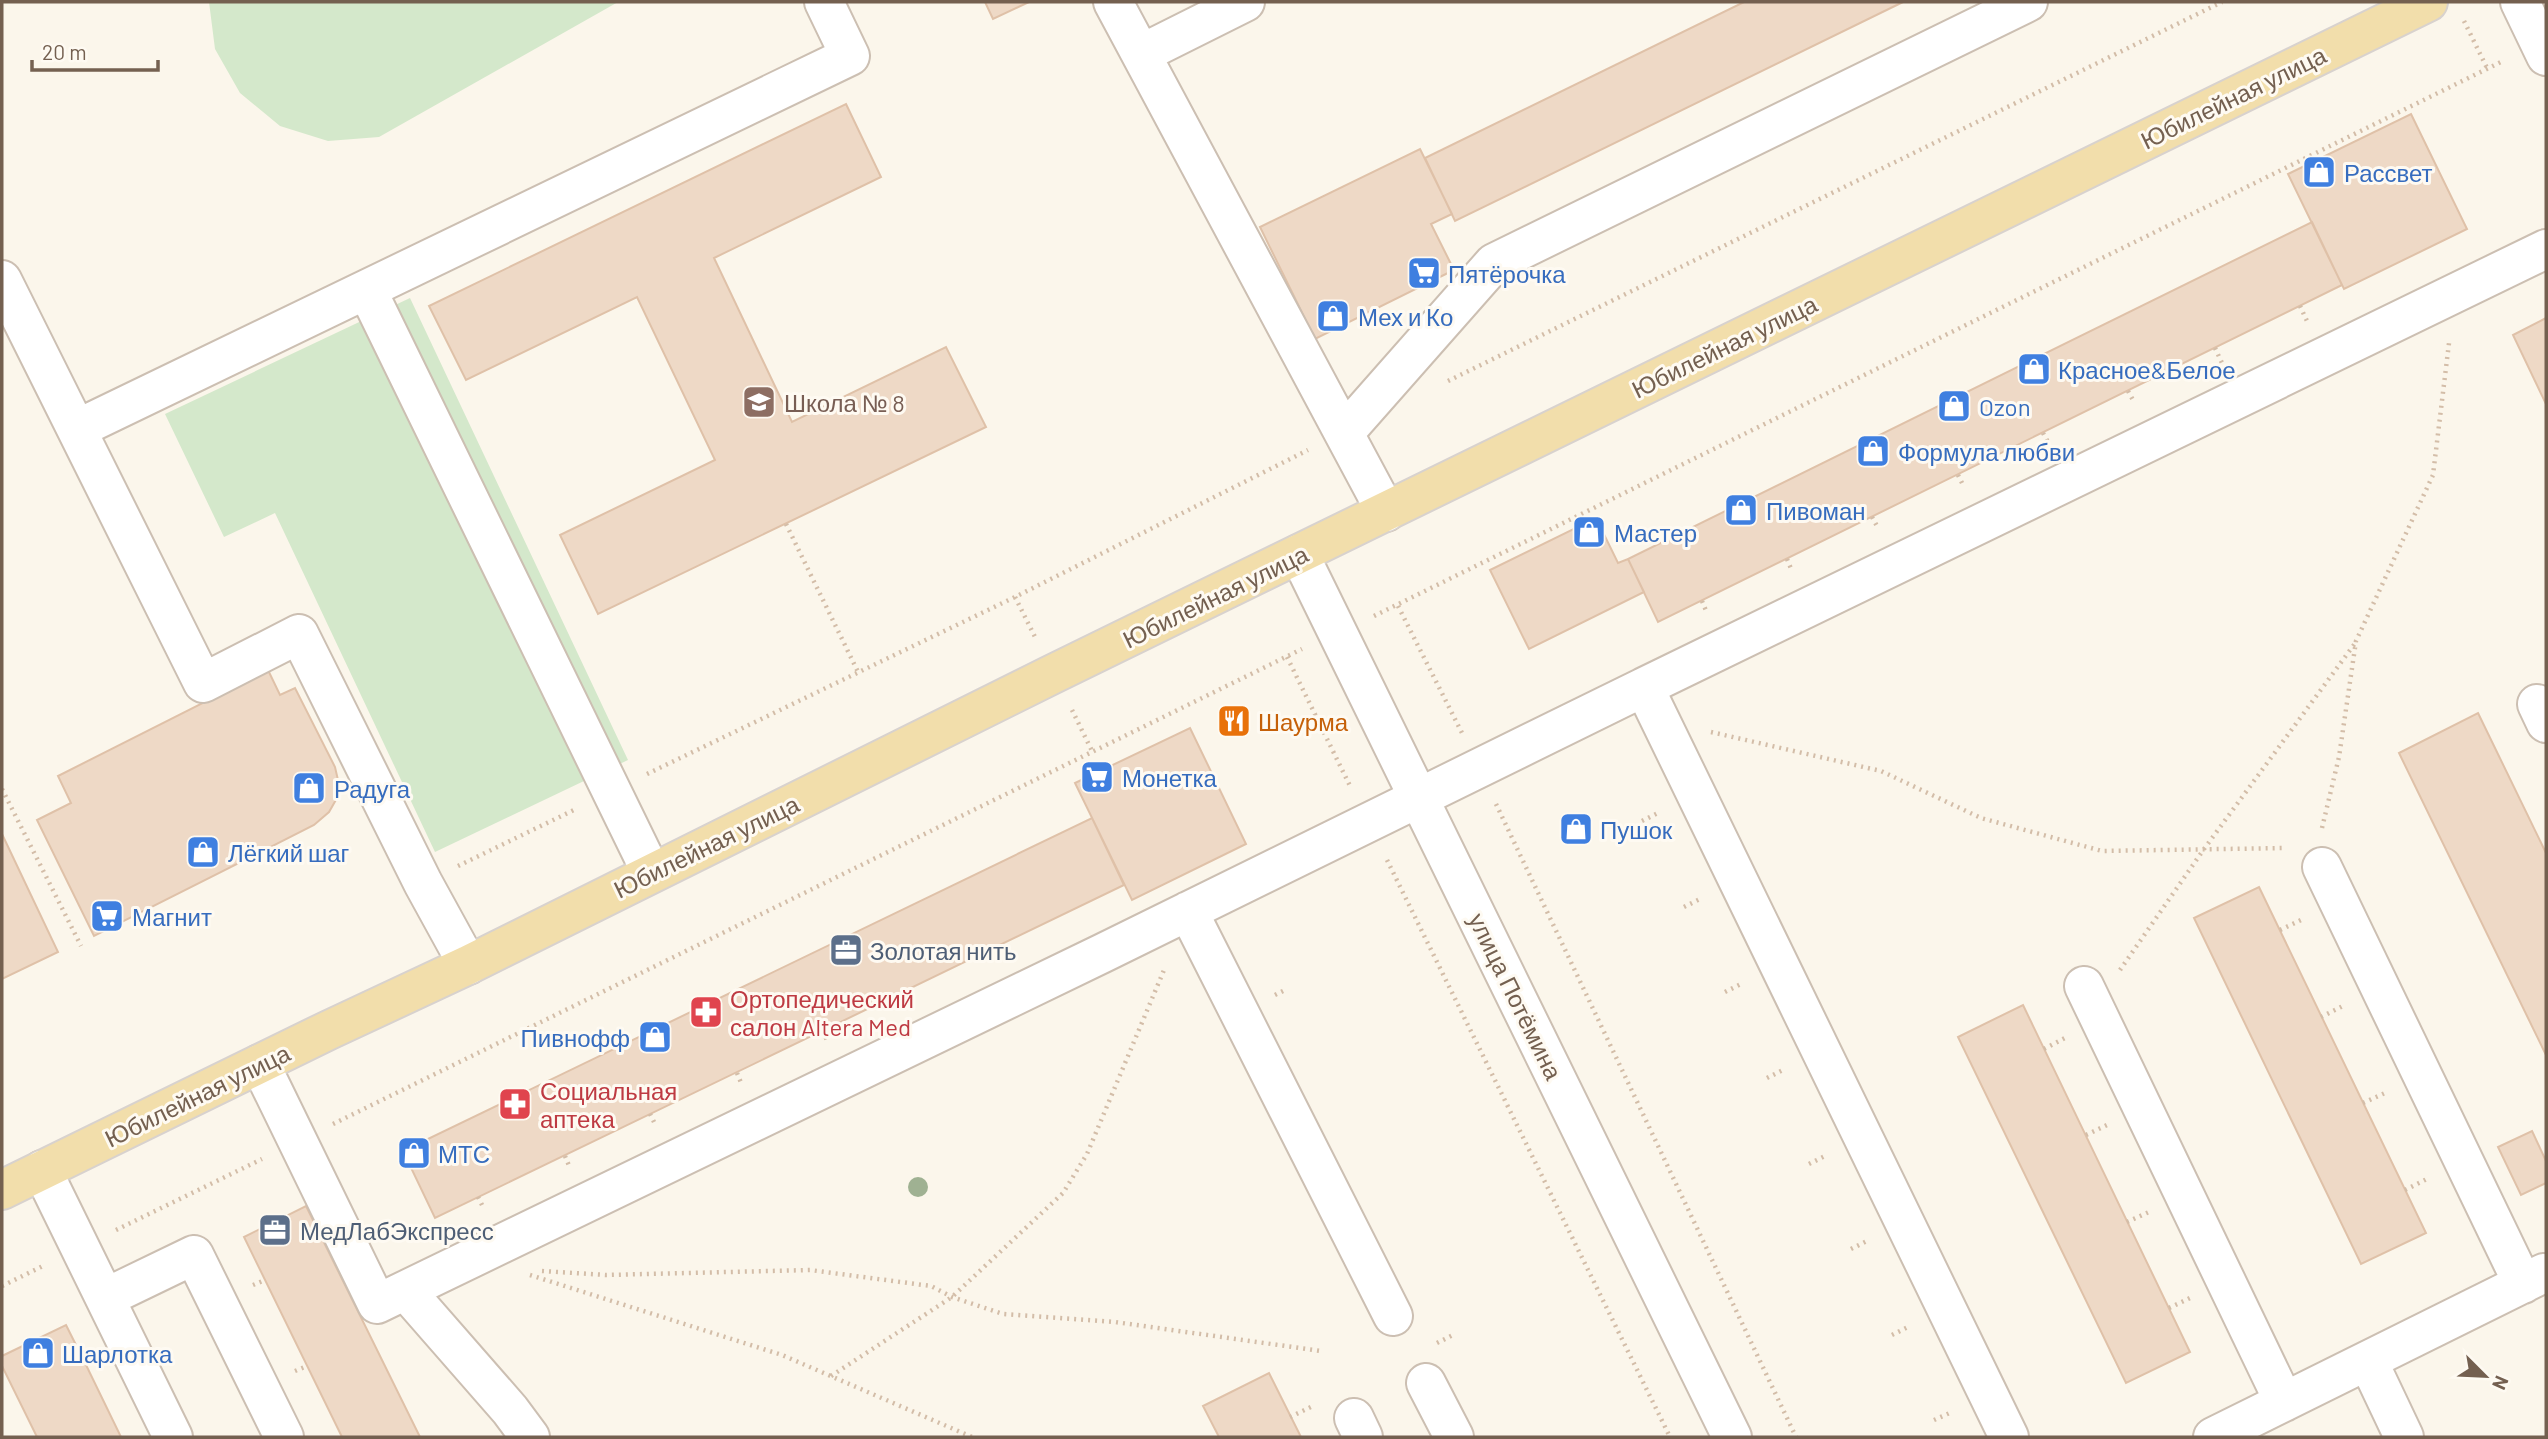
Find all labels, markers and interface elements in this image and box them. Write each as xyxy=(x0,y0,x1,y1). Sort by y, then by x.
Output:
scale bar xyxy=(32,28,158,72)
text: 20 m xyxy=(42,39,87,64)
street label: Юбилейная улица xyxy=(2136,39,2331,154)
shop icon: Рассвет xyxy=(2300,153,2338,191)
place label: Рассвет xyxy=(2344,158,2433,187)
supermarket icon: Пятёрочка xyxy=(1405,254,1443,292)
place label: Пятёрочка xyxy=(1448,259,1566,288)
street label: Юбилейная улица xyxy=(1627,288,1822,403)
shop icon: Мех и Ко xyxy=(1314,297,1352,335)
place label: Мех и Ко xyxy=(1358,302,1453,331)
shop icon: Красное&Белое xyxy=(2015,350,2053,388)
place label: Красное&Белое xyxy=(2058,355,2236,384)
school or university icon: Школа № 8 xyxy=(740,383,778,421)
shop icon: Ozon xyxy=(1935,387,1973,425)
place label: Школа № 8 xyxy=(784,388,905,417)
place label: Ozon xyxy=(1979,392,2031,421)
shop icon: Формула любви xyxy=(1854,432,1892,470)
place label: Формула любви xyxy=(1898,437,2075,466)
shop icon: Пивоман xyxy=(1722,491,1760,529)
place label: Пивоман xyxy=(1766,496,1866,525)
shop icon: Мастер xyxy=(1570,513,1608,551)
place label: Мастер xyxy=(1614,518,1697,547)
street label: Юбилейная улица xyxy=(1118,538,1313,653)
restaurant icon: Шаурма xyxy=(1215,702,1253,740)
place label: Шаурма xyxy=(1258,707,1349,736)
supermarket icon: Монетка xyxy=(1078,758,1116,796)
place label: Монетка xyxy=(1122,763,1217,792)
shop icon: Радуга xyxy=(290,769,328,807)
place label: Радуга xyxy=(334,774,411,803)
street label: Юбилейная улица xyxy=(609,788,804,903)
shop icon: Пушок xyxy=(1557,810,1595,848)
place label: Пушок xyxy=(1600,815,1673,844)
shop icon: Лёгкий шаг xyxy=(184,833,222,871)
place label: Лёгкий шаг xyxy=(228,838,350,867)
supermarket icon: Магнит xyxy=(88,897,126,935)
place label: Магнит xyxy=(132,902,212,931)
street label: улица Потёмина xyxy=(1463,908,1569,1085)
office icon: Золотая нить xyxy=(827,931,865,969)
place label: Золотая нить xyxy=(870,936,1016,965)
place label: Ортопедический салон Altera Med xyxy=(730,984,914,1041)
pharmacy icon: Ортопедический салон Altera Med xyxy=(687,993,725,1031)
shop icon: Пивнофф xyxy=(636,1018,674,1056)
place label: Пивнофф xyxy=(521,1023,630,1052)
street label: Юбилейная улица xyxy=(100,1037,295,1152)
place label: Социальная аптека xyxy=(540,1076,677,1133)
pharmacy icon: Социальная аптека xyxy=(496,1085,534,1123)
shop icon: МТС xyxy=(395,1134,433,1172)
place label: МТС xyxy=(438,1139,490,1168)
office icon: МедЛабЭкспресс xyxy=(256,1211,294,1249)
place label: МедЛабЭкспресс xyxy=(300,1216,494,1245)
shop icon: Шарлотка xyxy=(19,1334,57,1372)
place label: Шарлотка xyxy=(62,1339,173,1368)
north arrow xyxy=(2450,1341,2520,1411)
text: N xyxy=(2488,1373,2514,1394)

